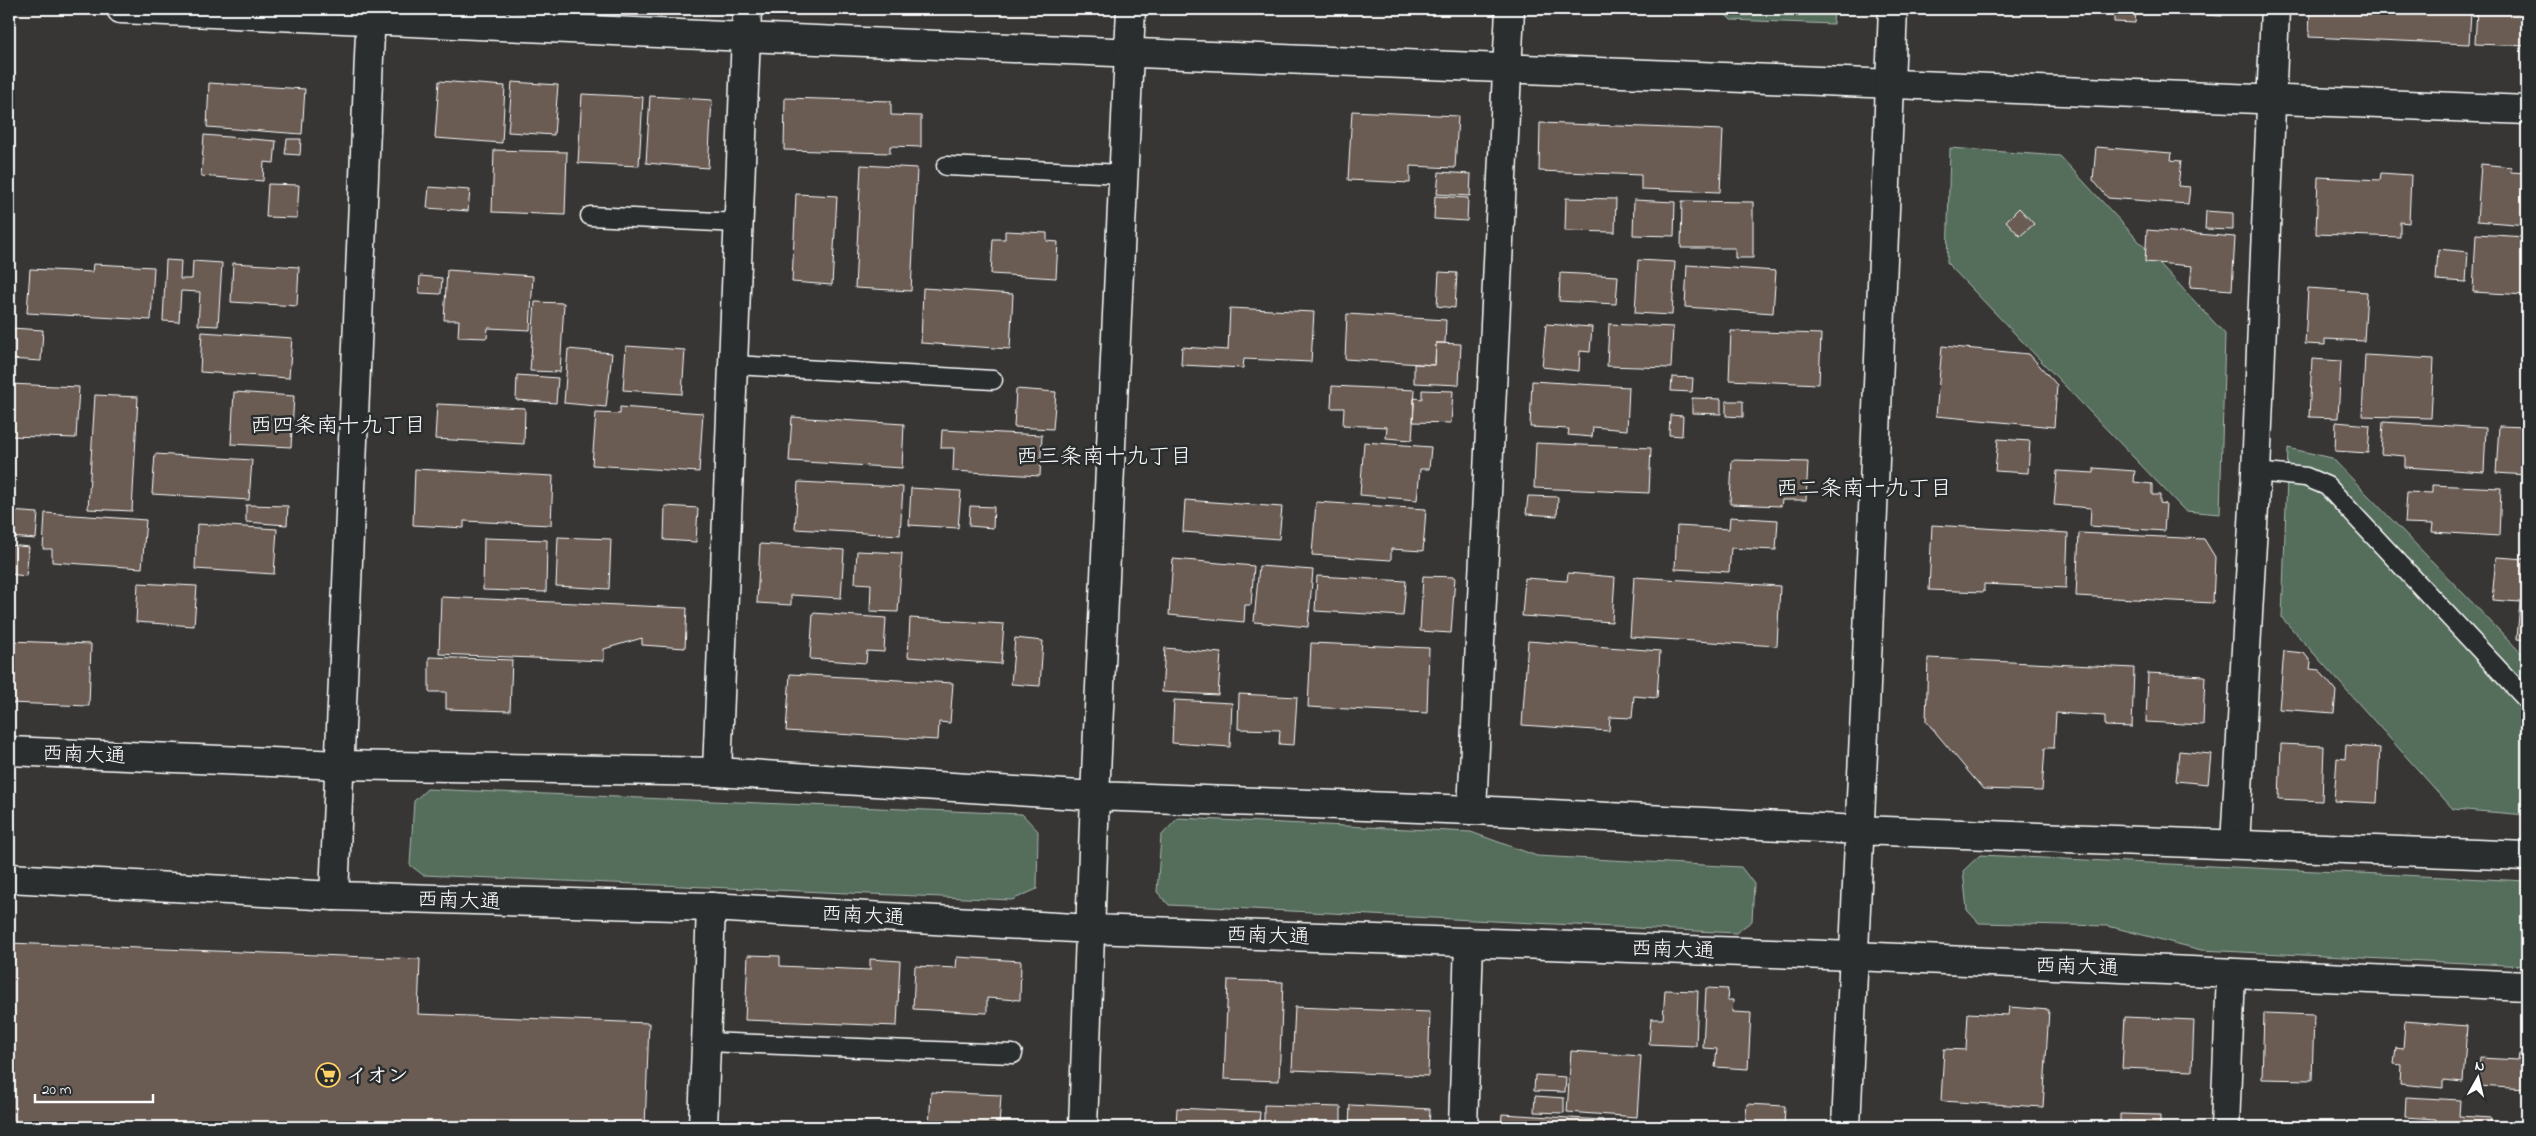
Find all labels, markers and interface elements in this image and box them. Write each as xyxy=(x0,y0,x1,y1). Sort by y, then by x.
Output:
district label: 西四条南十九丁目 xyxy=(250,411,426,443)
district label: 西三条南十九丁目 xyxy=(1016,442,1192,474)
district label: 西二条南十九丁目 xyxy=(1776,474,1952,506)
street label: 西南大通 xyxy=(41,740,126,772)
street label: 西南大通 xyxy=(416,886,501,918)
street label: 西南大通 xyxy=(820,900,906,934)
street label: 西南大通 xyxy=(1225,921,1310,953)
street label: 西南大通 xyxy=(1630,935,1715,967)
street label: 西南大通 xyxy=(2034,952,2119,984)
north arrow xyxy=(2454,1054,2504,1104)
text: N xyxy=(2473,1056,2486,1078)
supermarket icon: イオン xyxy=(315,1062,341,1088)
place label: イオン xyxy=(346,1062,409,1092)
scale bar xyxy=(35,1071,152,1103)
text: 20 m xyxy=(42,1079,72,1101)

